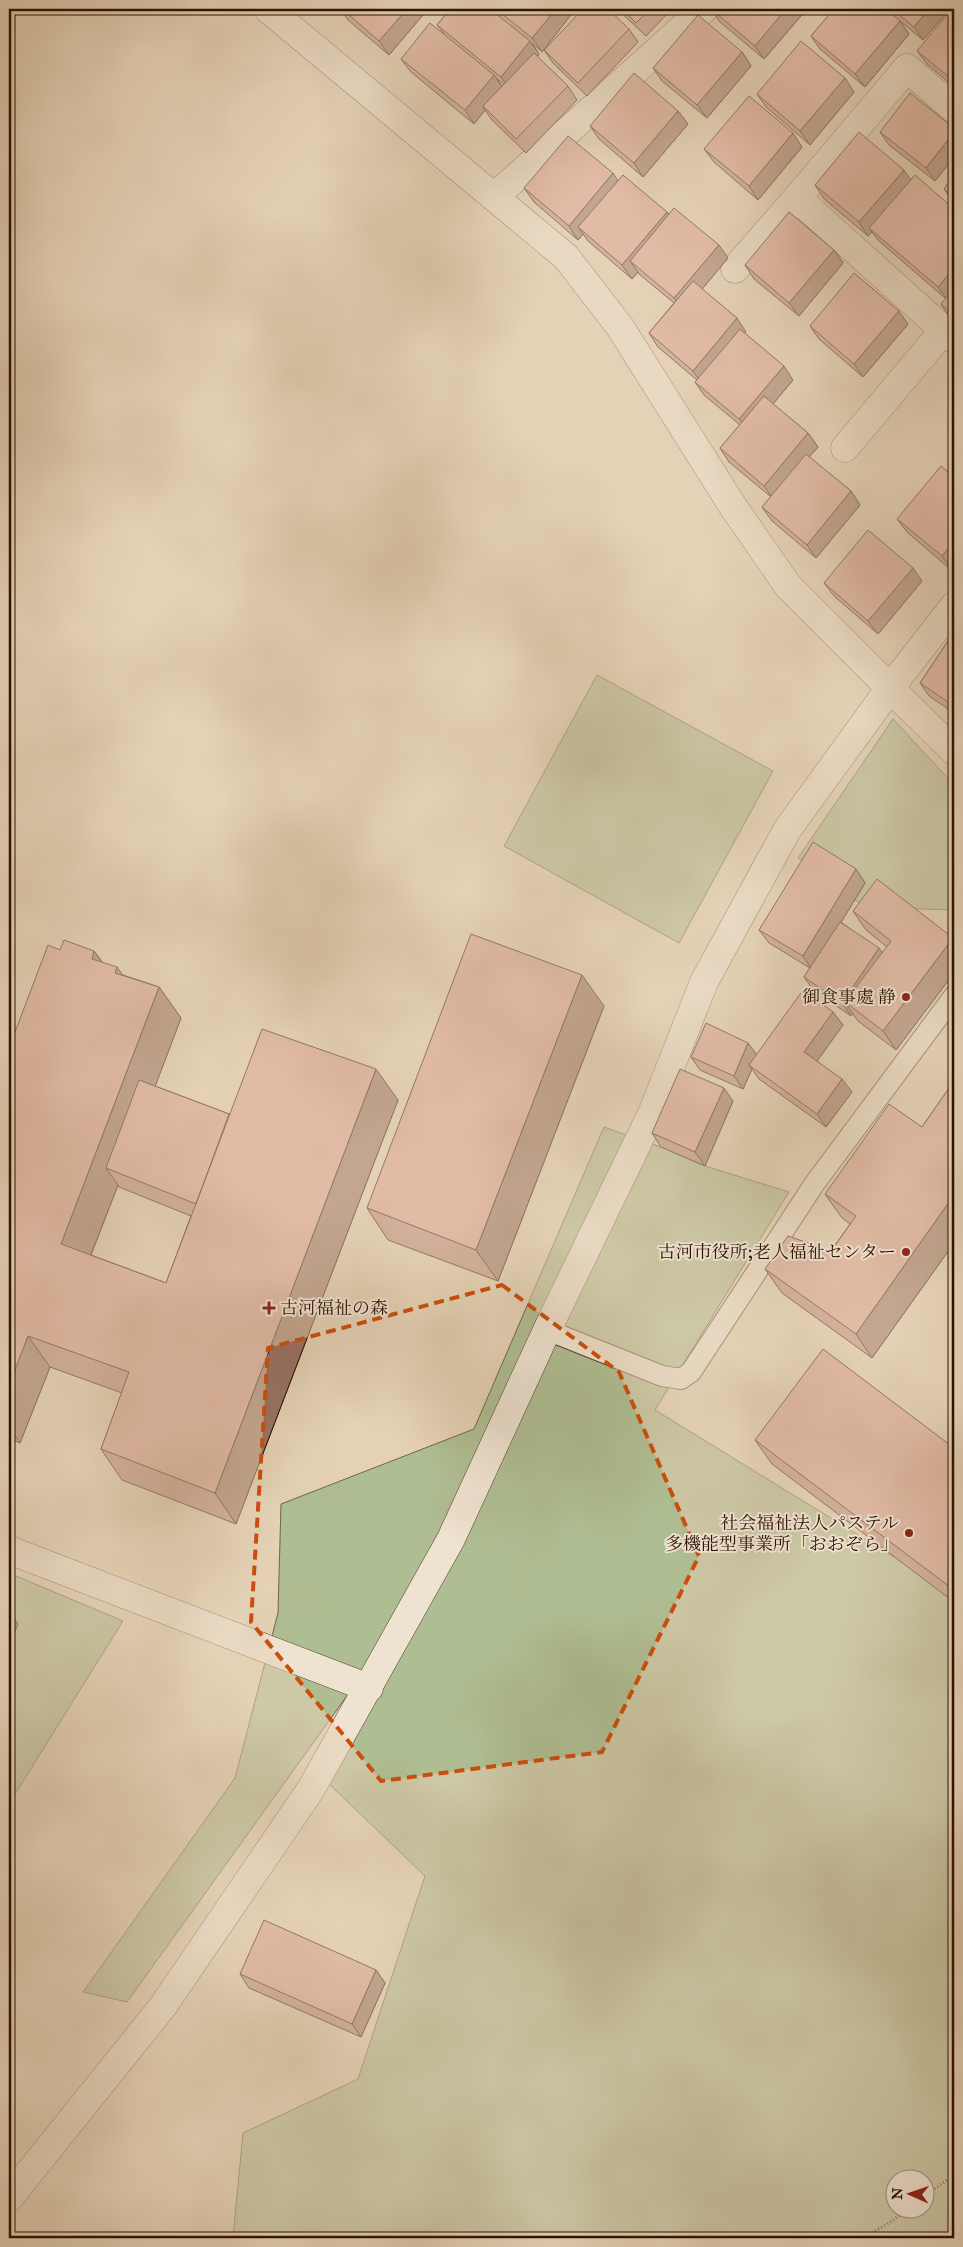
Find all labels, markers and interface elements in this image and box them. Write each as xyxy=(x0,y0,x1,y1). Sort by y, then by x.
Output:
place label: 御食事處 静 xyxy=(802,986,896,1008)
marker: 御食事處 静 xyxy=(900,991,912,1003)
place label: 古河市役所;老人福祉センター xyxy=(658,1241,896,1263)
marker: 古河市役所;老人福祉センター xyxy=(900,1246,912,1258)
place label: 古河福祉の森 xyxy=(280,1297,388,1319)
marker: 古河福祉の森 xyxy=(262,1301,276,1315)
place label: 社会福祉法人パステル 多機能型事業所「おおぞら」 xyxy=(665,1512,899,1555)
marker: 社会福祉法人パステル 多機能型事業所「おおぞら」 xyxy=(903,1527,915,1539)
north arrow xyxy=(886,2170,936,2220)
text: N xyxy=(889,2187,906,2200)

